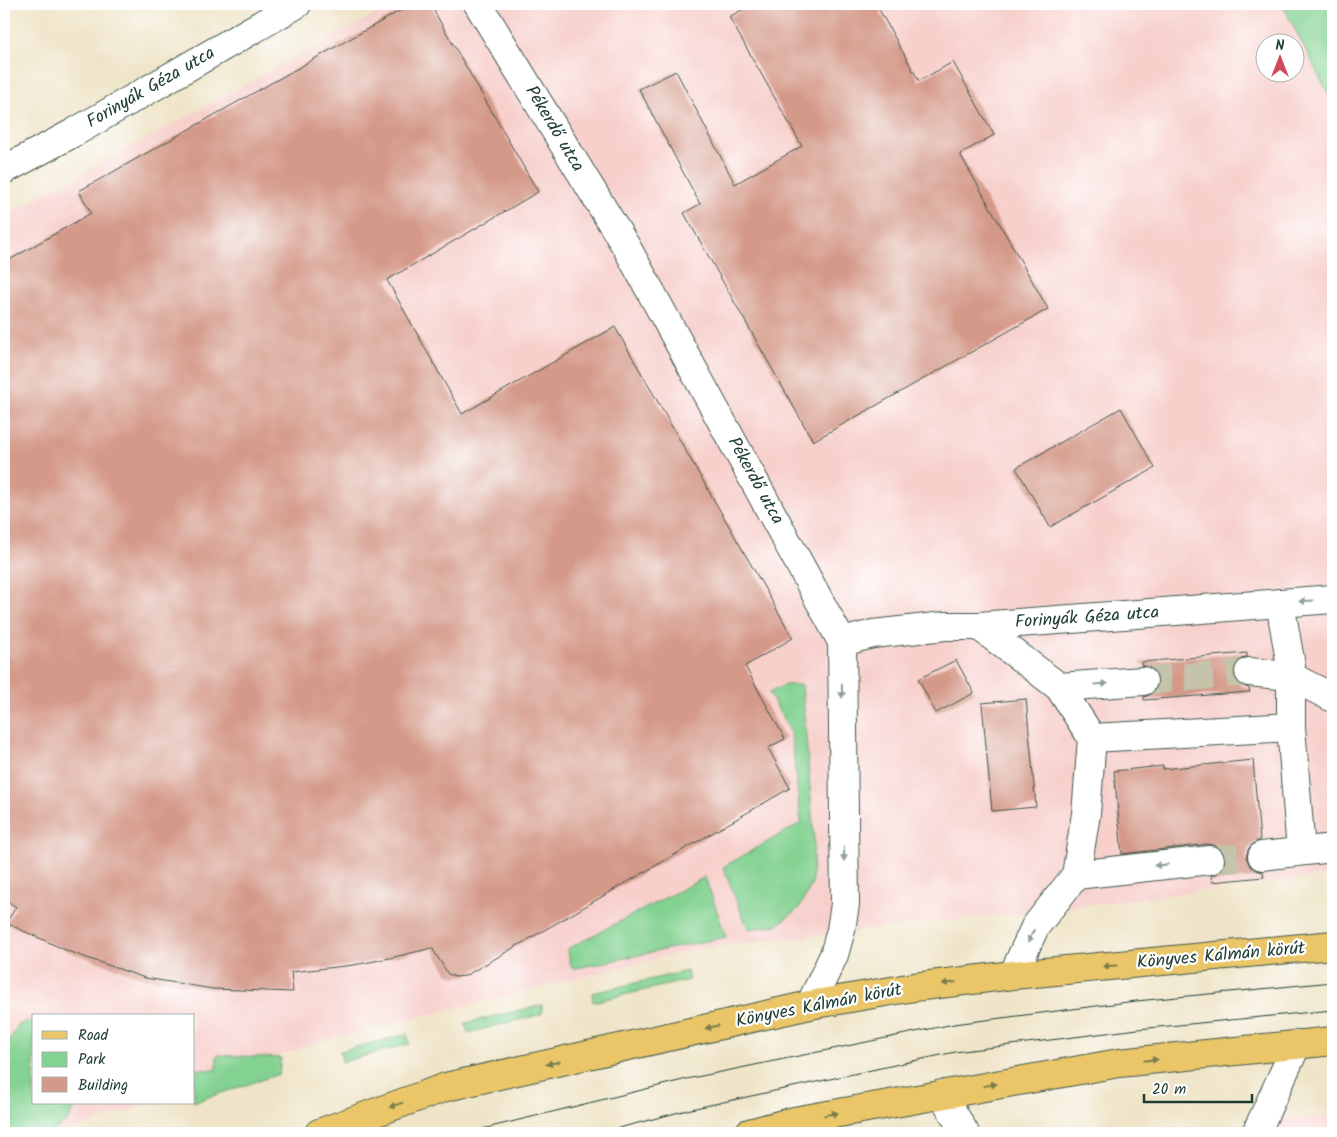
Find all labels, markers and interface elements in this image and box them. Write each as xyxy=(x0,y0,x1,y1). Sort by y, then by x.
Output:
north arrow xyxy=(1254,32,1304,82)
text: N xyxy=(1276,35,1285,57)
street label: Forinyák Géza utca xyxy=(81,39,221,137)
street label: Pékerdő utca xyxy=(517,80,591,178)
street label: Pékerdő utca xyxy=(719,432,791,530)
one-way arrow xyxy=(1298,597,1314,605)
street label: Forinyák Géza utca xyxy=(1014,598,1160,638)
one-way arrow xyxy=(1093,679,1109,687)
one-way arrow xyxy=(839,683,847,699)
one-way arrow xyxy=(840,846,848,862)
one-way arrow xyxy=(1153,862,1169,870)
one-way arrow xyxy=(1026,929,1034,943)
street label: Könyves Kálmán körút xyxy=(1136,934,1307,978)
one-way arrow xyxy=(1102,962,1118,970)
street label: Könyves Kálmán körút xyxy=(733,975,906,1036)
one-way arrow xyxy=(941,979,957,987)
legend xyxy=(32,1014,195,1104)
text: Road xyxy=(78,1024,109,1048)
one-way arrow xyxy=(703,1024,719,1032)
text: Park xyxy=(78,1048,106,1072)
one-way arrow xyxy=(1143,1056,1159,1064)
one-way arrow xyxy=(545,1059,561,1067)
scale bar xyxy=(1144,1072,1252,1104)
text: Building xyxy=(78,1074,128,1098)
text: 20 m xyxy=(1152,1078,1186,1102)
one-way arrow xyxy=(983,1081,999,1089)
one-way arrow xyxy=(389,1102,404,1109)
one-way arrow xyxy=(823,1110,839,1118)

